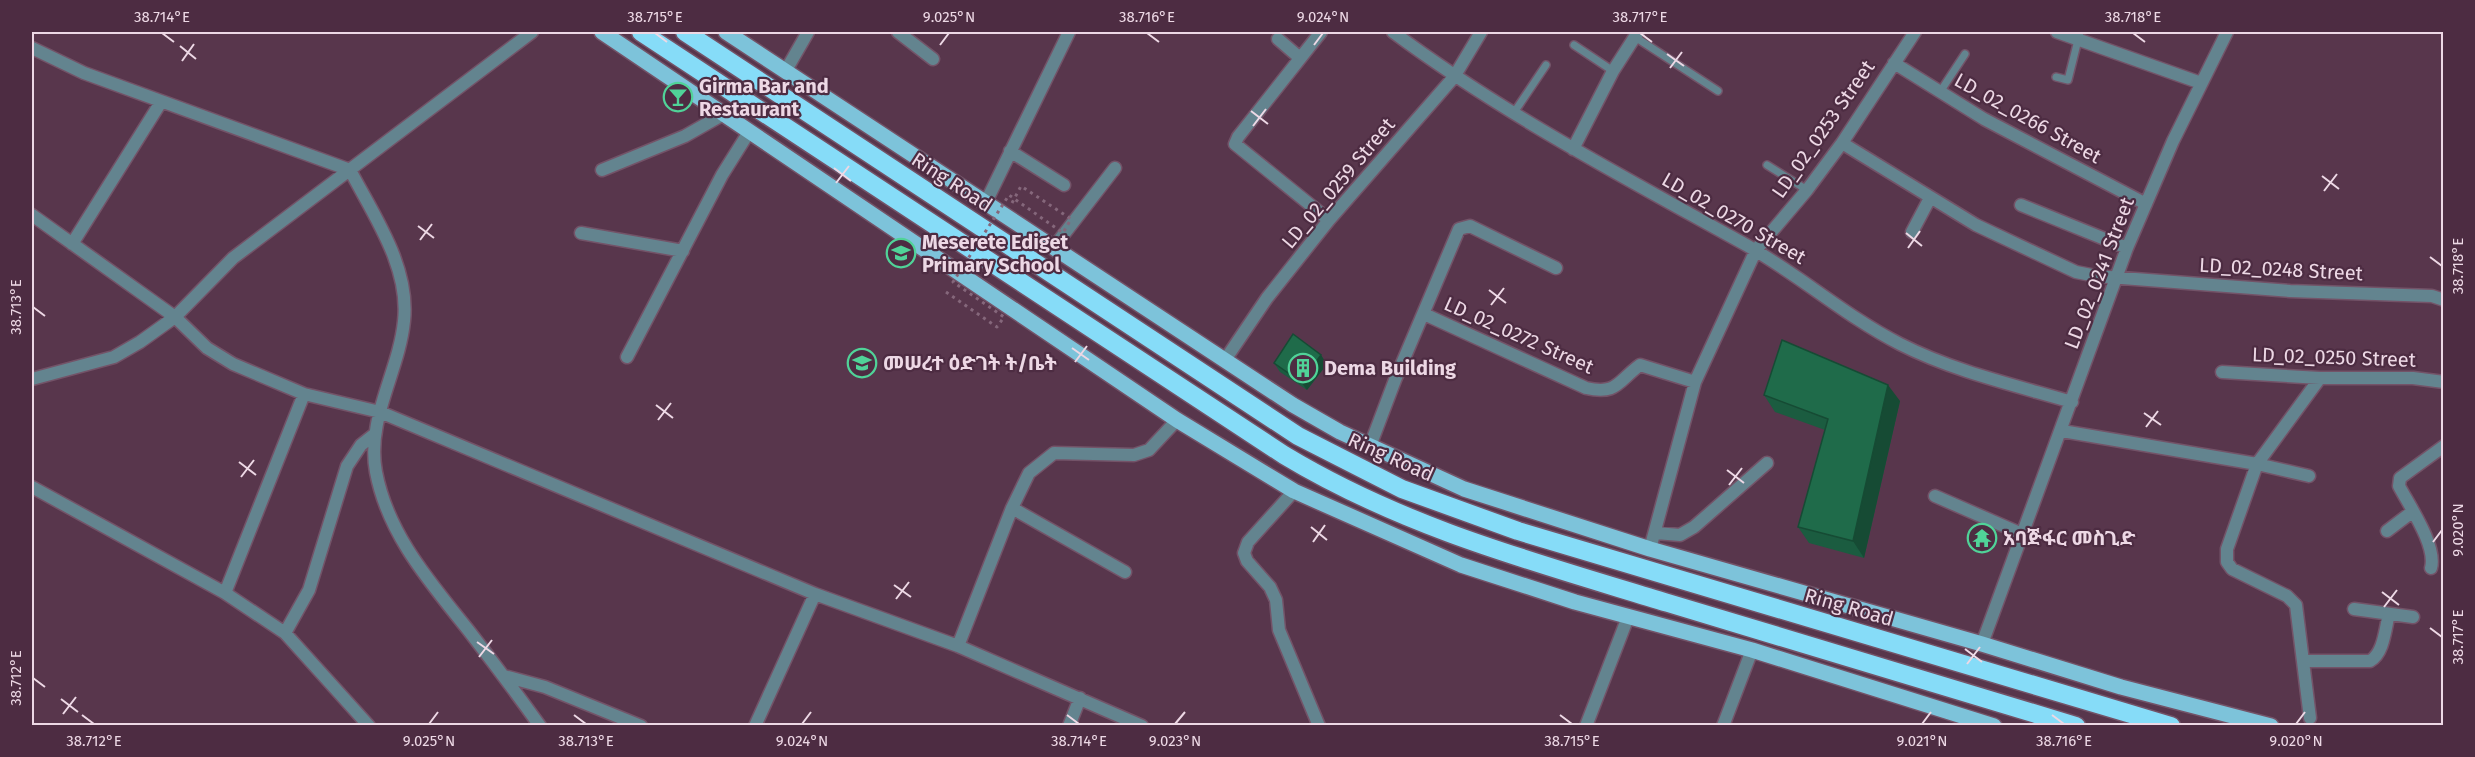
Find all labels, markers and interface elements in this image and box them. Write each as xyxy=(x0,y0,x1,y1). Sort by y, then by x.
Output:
text: 38.714°E xyxy=(134,8,190,26)
text: 38.715°E xyxy=(627,8,683,26)
text: 9.025°N xyxy=(923,8,975,26)
text: 38.716°E xyxy=(1119,8,1175,26)
text: 9.024°N xyxy=(1297,8,1349,26)
text: 38.717°E xyxy=(1613,8,1667,26)
text: 38.718°E xyxy=(2105,8,2161,26)
street label: LD_02_0253 Street xyxy=(1767,55,1880,203)
street label: LD_02_0266 Street xyxy=(1950,68,2106,169)
place label: Girma Bar and Restaurant xyxy=(699,74,829,121)
bar icon: Girma Bar and Restaurant xyxy=(662,81,694,113)
street label: LD_02_0259 Street xyxy=(1276,112,1400,253)
street label: Ring Road xyxy=(907,147,997,217)
street label: LD_02_0270 Street xyxy=(1658,167,1811,269)
street label: LD_02_0241 Street xyxy=(2059,193,2139,352)
place label: Meserete Ediget Primary School xyxy=(922,230,1068,277)
school or university icon: Meserete Ediget Primary School xyxy=(885,237,917,269)
text: 38.718°E xyxy=(2449,238,2467,294)
street label: LD_02_0248 Street xyxy=(2198,253,2364,285)
text: 38.713°E xyxy=(7,279,25,335)
street label: LD_02_0272 Street xyxy=(1441,291,1598,379)
street label: LD_02_0250 Street xyxy=(2252,342,2417,372)
school or university icon: መሠረተ ዕድገት ት/ቤት xyxy=(846,347,878,379)
place label: መሠረተ ዕድገት ት/ቤት xyxy=(883,351,1057,375)
building icon: Dema Building xyxy=(1287,352,1319,384)
place label: Dema Building xyxy=(1324,356,1457,380)
street label: Ring Road xyxy=(1344,427,1438,487)
text: 9.020°N xyxy=(2449,503,2467,557)
temple icon: አባጅፋር መስጊድ xyxy=(1966,522,1998,554)
place label: አባጅፋር መስጊድ xyxy=(2003,526,2136,550)
street label: Ring Road xyxy=(1802,583,1896,631)
text: 38.717°E xyxy=(2449,610,2467,664)
text: 38.712°E xyxy=(7,650,25,706)
text: 38.712°E xyxy=(66,732,122,750)
text: 9.025°N xyxy=(403,732,455,750)
text: 38.713°E xyxy=(558,732,614,750)
text: 9.024°N xyxy=(776,732,828,750)
text: 38.714°E xyxy=(1051,732,1107,750)
text: 9.023°N xyxy=(1149,732,1201,750)
text: 38.715°E xyxy=(1544,732,1600,750)
text: 9.021°N xyxy=(1896,732,1948,750)
text: 38.716°E xyxy=(2036,732,2092,750)
text: 9.020°N xyxy=(2269,732,2323,750)

